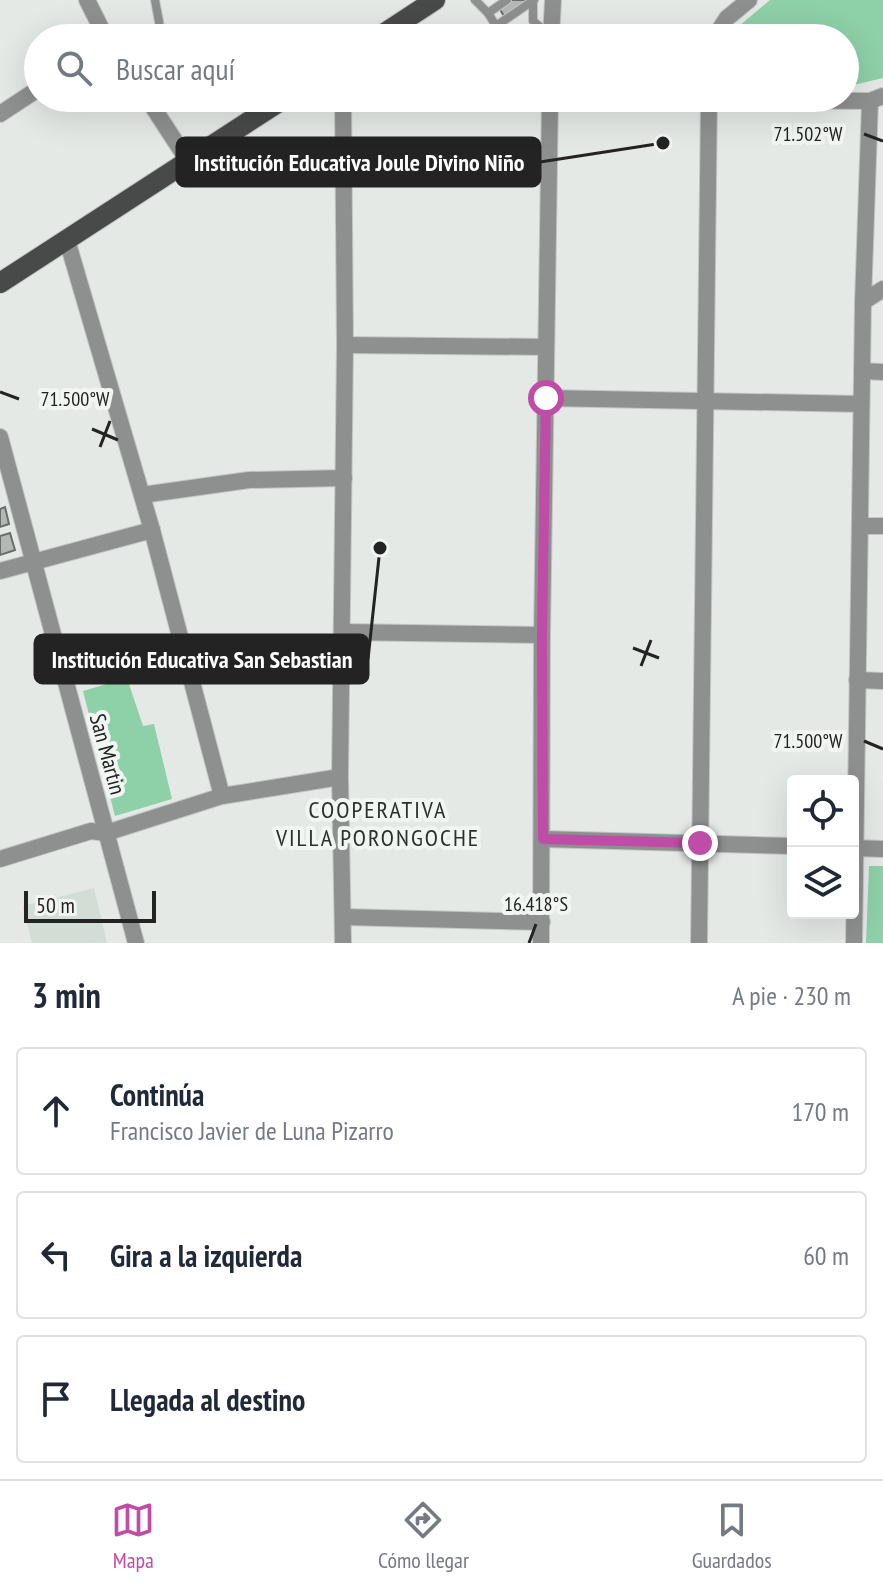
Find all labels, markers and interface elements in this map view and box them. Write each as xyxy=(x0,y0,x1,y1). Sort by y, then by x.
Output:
search box xyxy=(24,24,859,112)
icon: search xyxy=(52,46,96,90)
text: Buscar aquí xyxy=(116,49,235,88)
text: 71.502°W xyxy=(774,121,843,147)
callout: Institución Educativa Joule Divino Niño xyxy=(177,138,540,186)
text: Institución Educativa Joule Divino Niño xyxy=(194,147,525,178)
route start xyxy=(528,380,564,416)
text: 71.500°W xyxy=(41,386,110,412)
callout: Institución Educativa San Sebastian xyxy=(35,635,368,683)
text: Institución Educativa San Sebastian xyxy=(52,644,352,675)
street label: San Martin xyxy=(84,711,132,797)
text: 71.500°W xyxy=(774,728,843,754)
map controls xyxy=(787,775,859,919)
button: locate xyxy=(787,775,859,847)
district label: COOPERATIVA VILLA PORONGOCHE xyxy=(275,794,480,853)
route end xyxy=(682,825,718,861)
button: layers xyxy=(787,847,859,919)
scale bar xyxy=(24,887,156,923)
text: 50 m xyxy=(36,891,75,919)
text: 16.418°S xyxy=(504,891,568,917)
text: 3 min xyxy=(32,973,101,1017)
text: A pie · 230 m xyxy=(732,979,851,1012)
text: Continúa xyxy=(110,1075,204,1114)
icon: ahead xyxy=(34,1089,78,1133)
text: 170 m xyxy=(791,1095,849,1128)
text: Francisco Javier de Luna Pizarro xyxy=(110,1114,394,1147)
icon: left xyxy=(34,1233,78,1277)
text: Gira a la izquierda xyxy=(110,1236,302,1275)
text: 60 m xyxy=(803,1239,849,1272)
icon: arrive xyxy=(34,1377,78,1421)
text: Llegada al destino xyxy=(110,1380,305,1419)
tab: Mapa xyxy=(111,1498,155,1574)
tab: Cómo llegar xyxy=(378,1498,469,1574)
tab: Guardados xyxy=(692,1498,772,1574)

